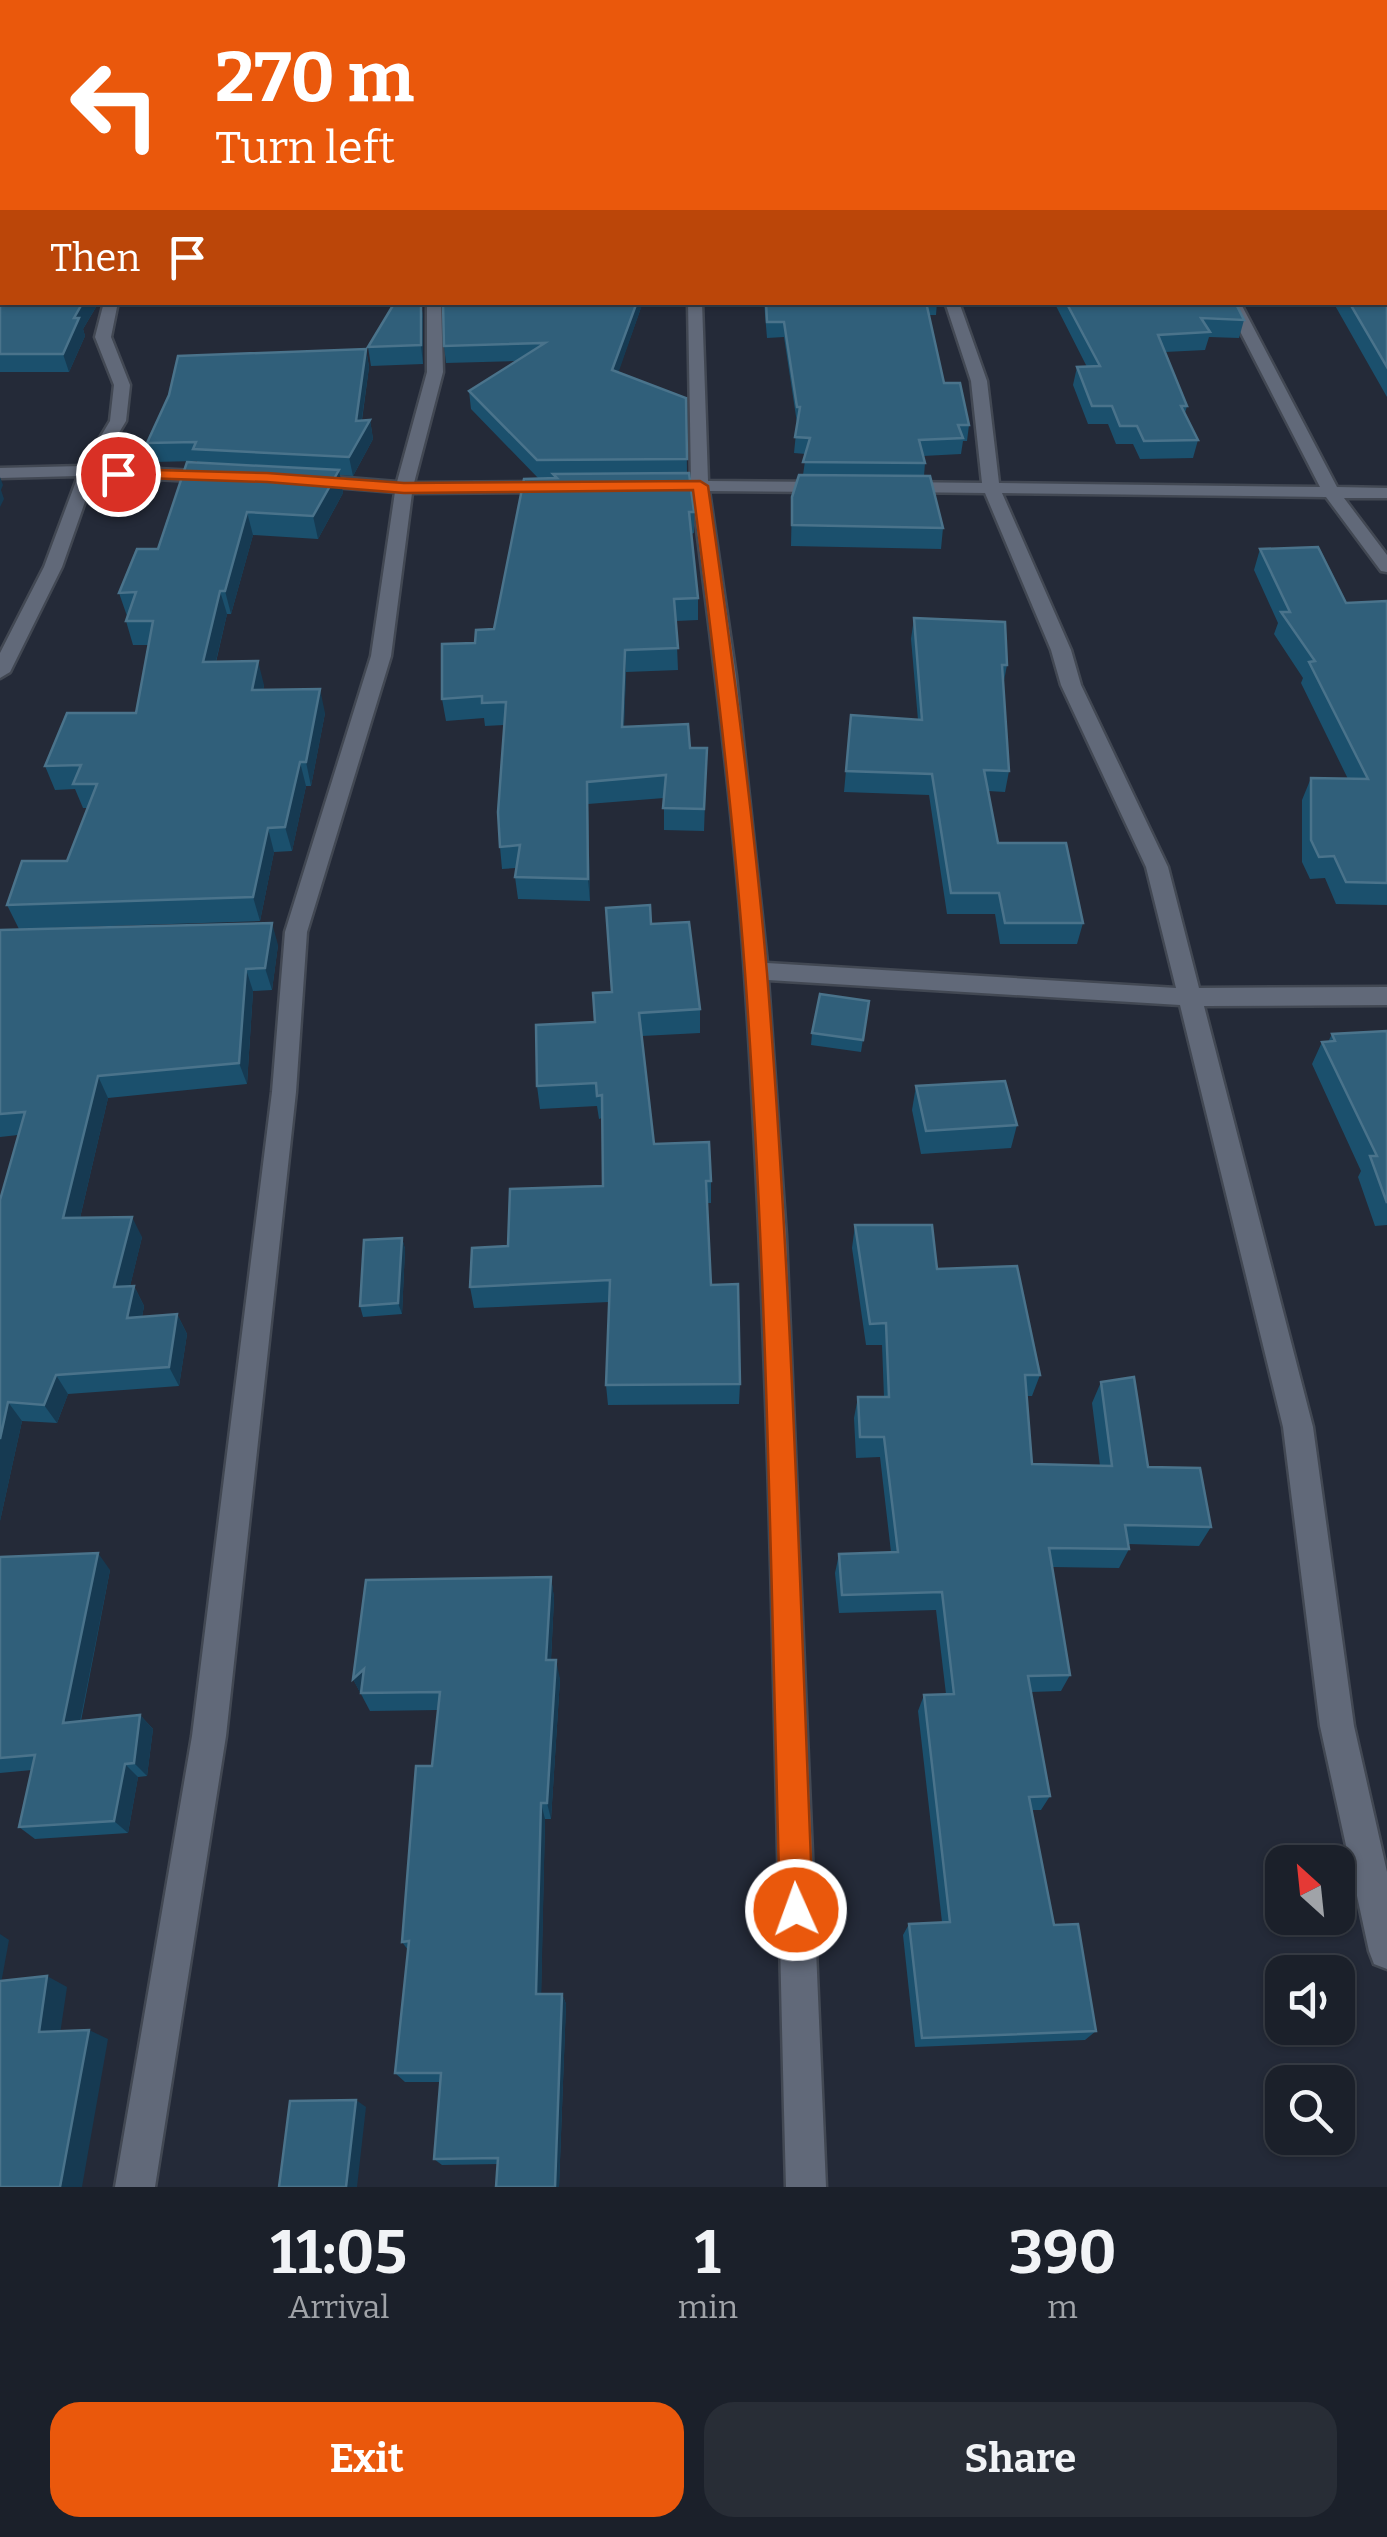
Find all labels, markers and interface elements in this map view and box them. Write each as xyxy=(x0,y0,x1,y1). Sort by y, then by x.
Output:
text: 270 m xyxy=(215,36,414,120)
icon: left xyxy=(50,40,180,170)
text: Turn left xyxy=(215,121,395,175)
icon: arrive xyxy=(160,230,215,285)
text: Then xyxy=(50,235,140,281)
pin xyxy=(76,432,161,517)
icon: arrive xyxy=(91,447,146,502)
north arrow xyxy=(1265,1845,1355,1935)
map controls xyxy=(1265,1845,1355,2155)
position arrow xyxy=(744,1858,848,1962)
button: sound xyxy=(1265,1955,1355,2045)
button: search xyxy=(1265,2065,1355,2155)
text: 11:05 xyxy=(270,2217,407,2289)
text: 1 xyxy=(695,2217,721,2289)
text: 390 xyxy=(1008,2217,1117,2289)
text: Arrival xyxy=(288,2288,390,2326)
text: min xyxy=(678,2288,738,2326)
text: m xyxy=(1047,2288,1078,2326)
button: Exit xyxy=(50,2402,684,2517)
button: Share xyxy=(704,2402,1337,2517)

